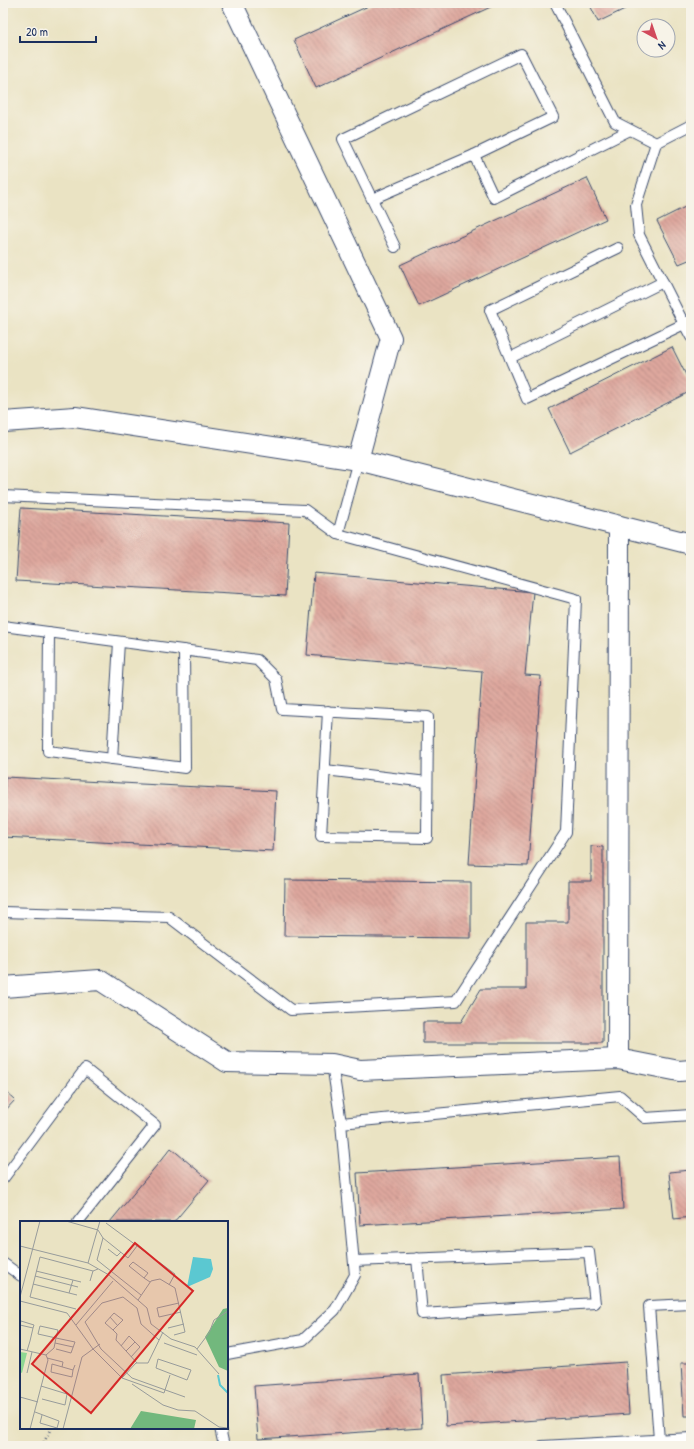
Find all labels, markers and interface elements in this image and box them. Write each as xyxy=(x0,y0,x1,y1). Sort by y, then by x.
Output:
scale bar xyxy=(20,18,96,44)
north arrow xyxy=(636,18,676,58)
text: 20 m xyxy=(26,23,48,40)
text: N xyxy=(656,38,669,53)
inset map xyxy=(20,1221,228,1429)

